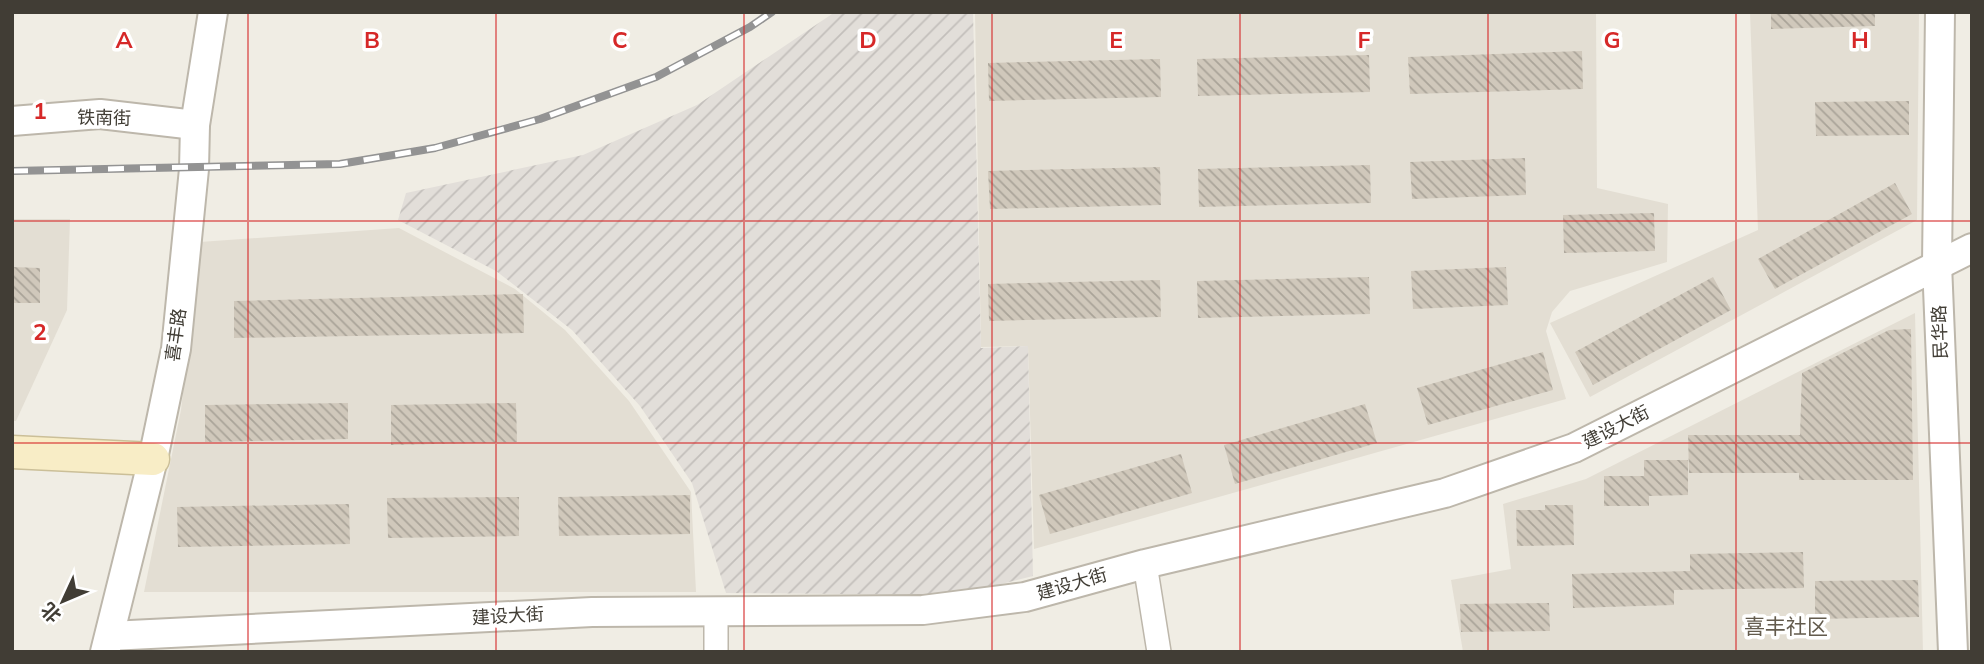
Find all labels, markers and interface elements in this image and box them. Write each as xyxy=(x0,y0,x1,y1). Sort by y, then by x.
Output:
text: A xyxy=(115,25,133,54)
text: B xyxy=(364,25,380,54)
text: C xyxy=(612,25,628,54)
text: D xyxy=(859,25,877,54)
text: E xyxy=(1109,25,1123,54)
text: F xyxy=(1357,25,1371,54)
text: G xyxy=(1603,25,1621,54)
text: H xyxy=(1851,25,1869,54)
text: 1 xyxy=(33,96,47,125)
street label: 铁南街 xyxy=(77,106,131,129)
street label: 民华路 xyxy=(1927,305,1952,359)
street label: 喜丰路 xyxy=(160,307,191,363)
text: 2 xyxy=(33,317,47,346)
street label: 建设大街 xyxy=(1578,400,1653,453)
street label: 建设大街 xyxy=(1034,563,1110,604)
north arrow xyxy=(28,566,98,636)
text: 北 xyxy=(36,598,66,628)
street label: 建设大街 xyxy=(471,602,545,629)
district label: 喜丰社区 xyxy=(1744,613,1828,639)

